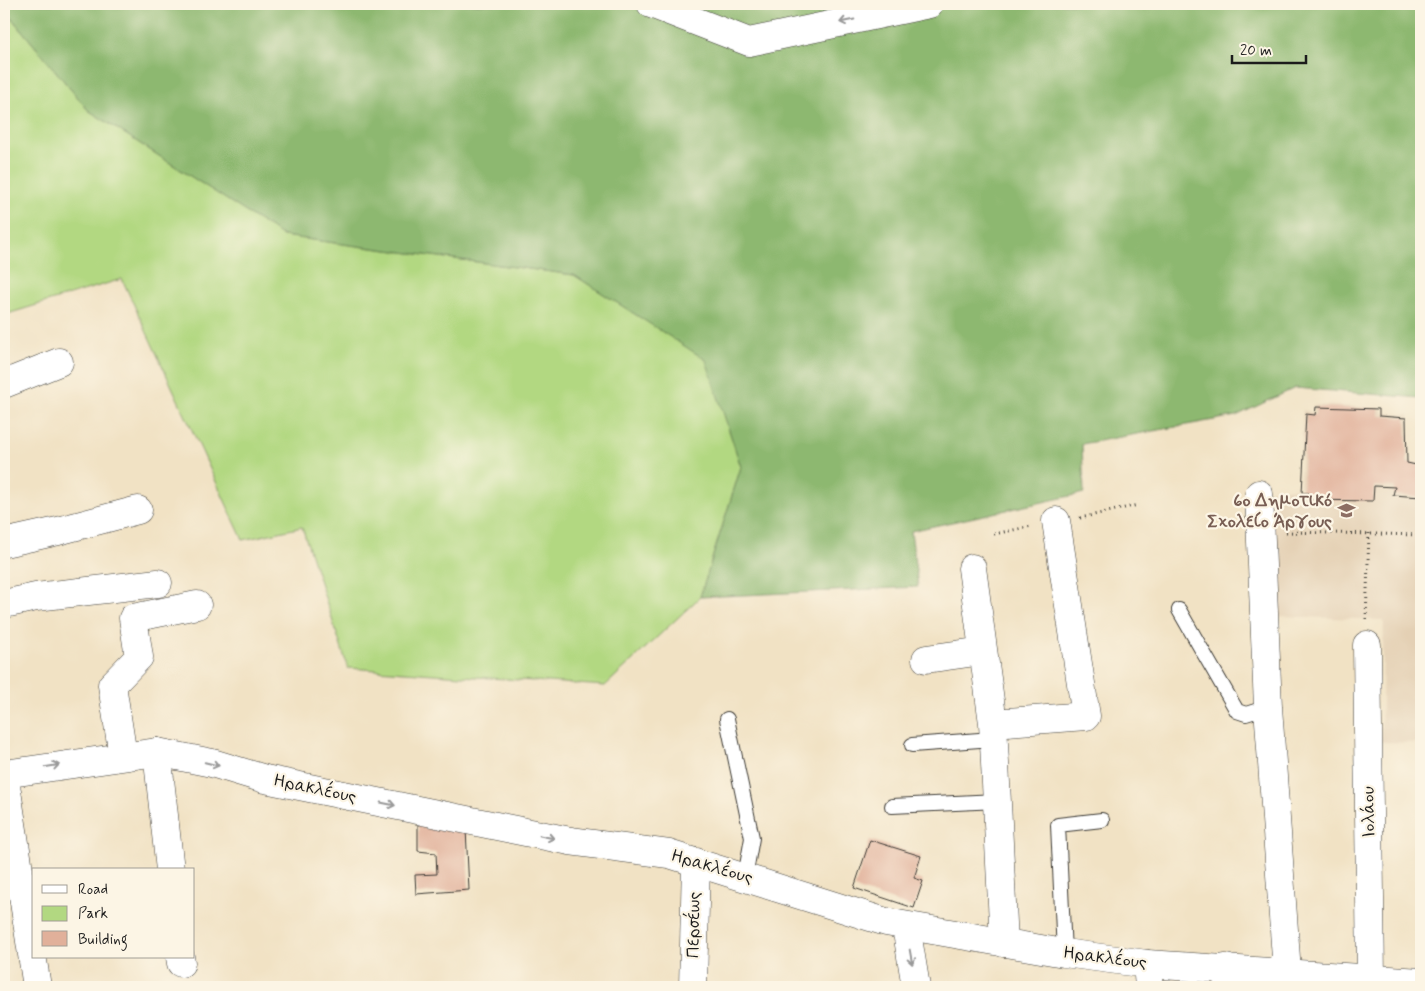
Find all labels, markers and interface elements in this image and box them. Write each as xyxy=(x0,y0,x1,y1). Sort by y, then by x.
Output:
one-way arrow xyxy=(839,17,855,26)
scale bar xyxy=(1232,32,1306,64)
text: 20 m xyxy=(1240,41,1272,61)
place label: 6ο Δημοτικό Σχολείο Άργους xyxy=(1207,489,1332,534)
school or university icon: 6ο Δημοτικό Σχολείο Άργους xyxy=(1336,501,1356,521)
one-way arrow xyxy=(204,760,220,769)
one-way arrow xyxy=(44,761,60,771)
street label: Ηρακλέους xyxy=(271,768,359,809)
street label: Ιολάου xyxy=(1357,786,1381,838)
one-way arrow xyxy=(379,800,395,809)
one-way arrow xyxy=(538,832,554,842)
street label: Ηρακλέους xyxy=(668,843,756,890)
legend xyxy=(32,868,195,958)
text: Road xyxy=(78,880,108,900)
street label: Περσέως xyxy=(680,891,707,958)
text: Park xyxy=(78,904,108,924)
text: Building xyxy=(78,930,128,951)
street label: Ηρακλέους xyxy=(1062,940,1148,975)
one-way arrow xyxy=(906,948,916,964)

